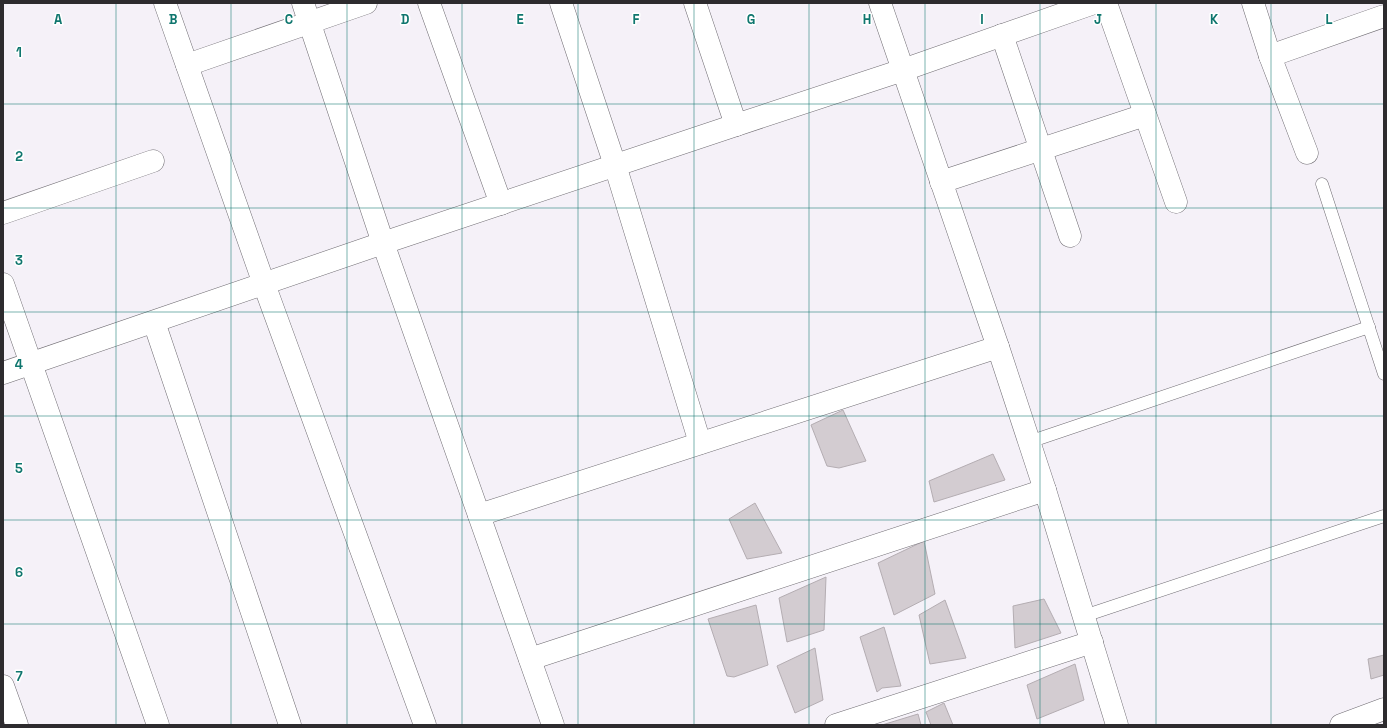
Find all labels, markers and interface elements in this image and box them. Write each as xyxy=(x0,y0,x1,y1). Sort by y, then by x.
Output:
text: A xyxy=(54,11,63,28)
text: B xyxy=(169,11,178,28)
text: C xyxy=(285,11,293,28)
text: D xyxy=(401,11,410,28)
text: E xyxy=(516,11,524,28)
text: F xyxy=(633,11,640,28)
text: G xyxy=(747,11,755,28)
text: H xyxy=(863,11,871,28)
text: I xyxy=(980,11,984,28)
text: J xyxy=(1094,11,1102,28)
text: K xyxy=(1210,11,1219,28)
text: L xyxy=(1325,11,1333,28)
text: 1 xyxy=(16,44,22,61)
text: 2 xyxy=(15,148,23,165)
text: 3 xyxy=(15,252,23,269)
text: 4 xyxy=(15,356,23,373)
text: 5 xyxy=(15,460,23,477)
text: 6 xyxy=(15,564,23,581)
text: 7 xyxy=(15,668,23,685)

